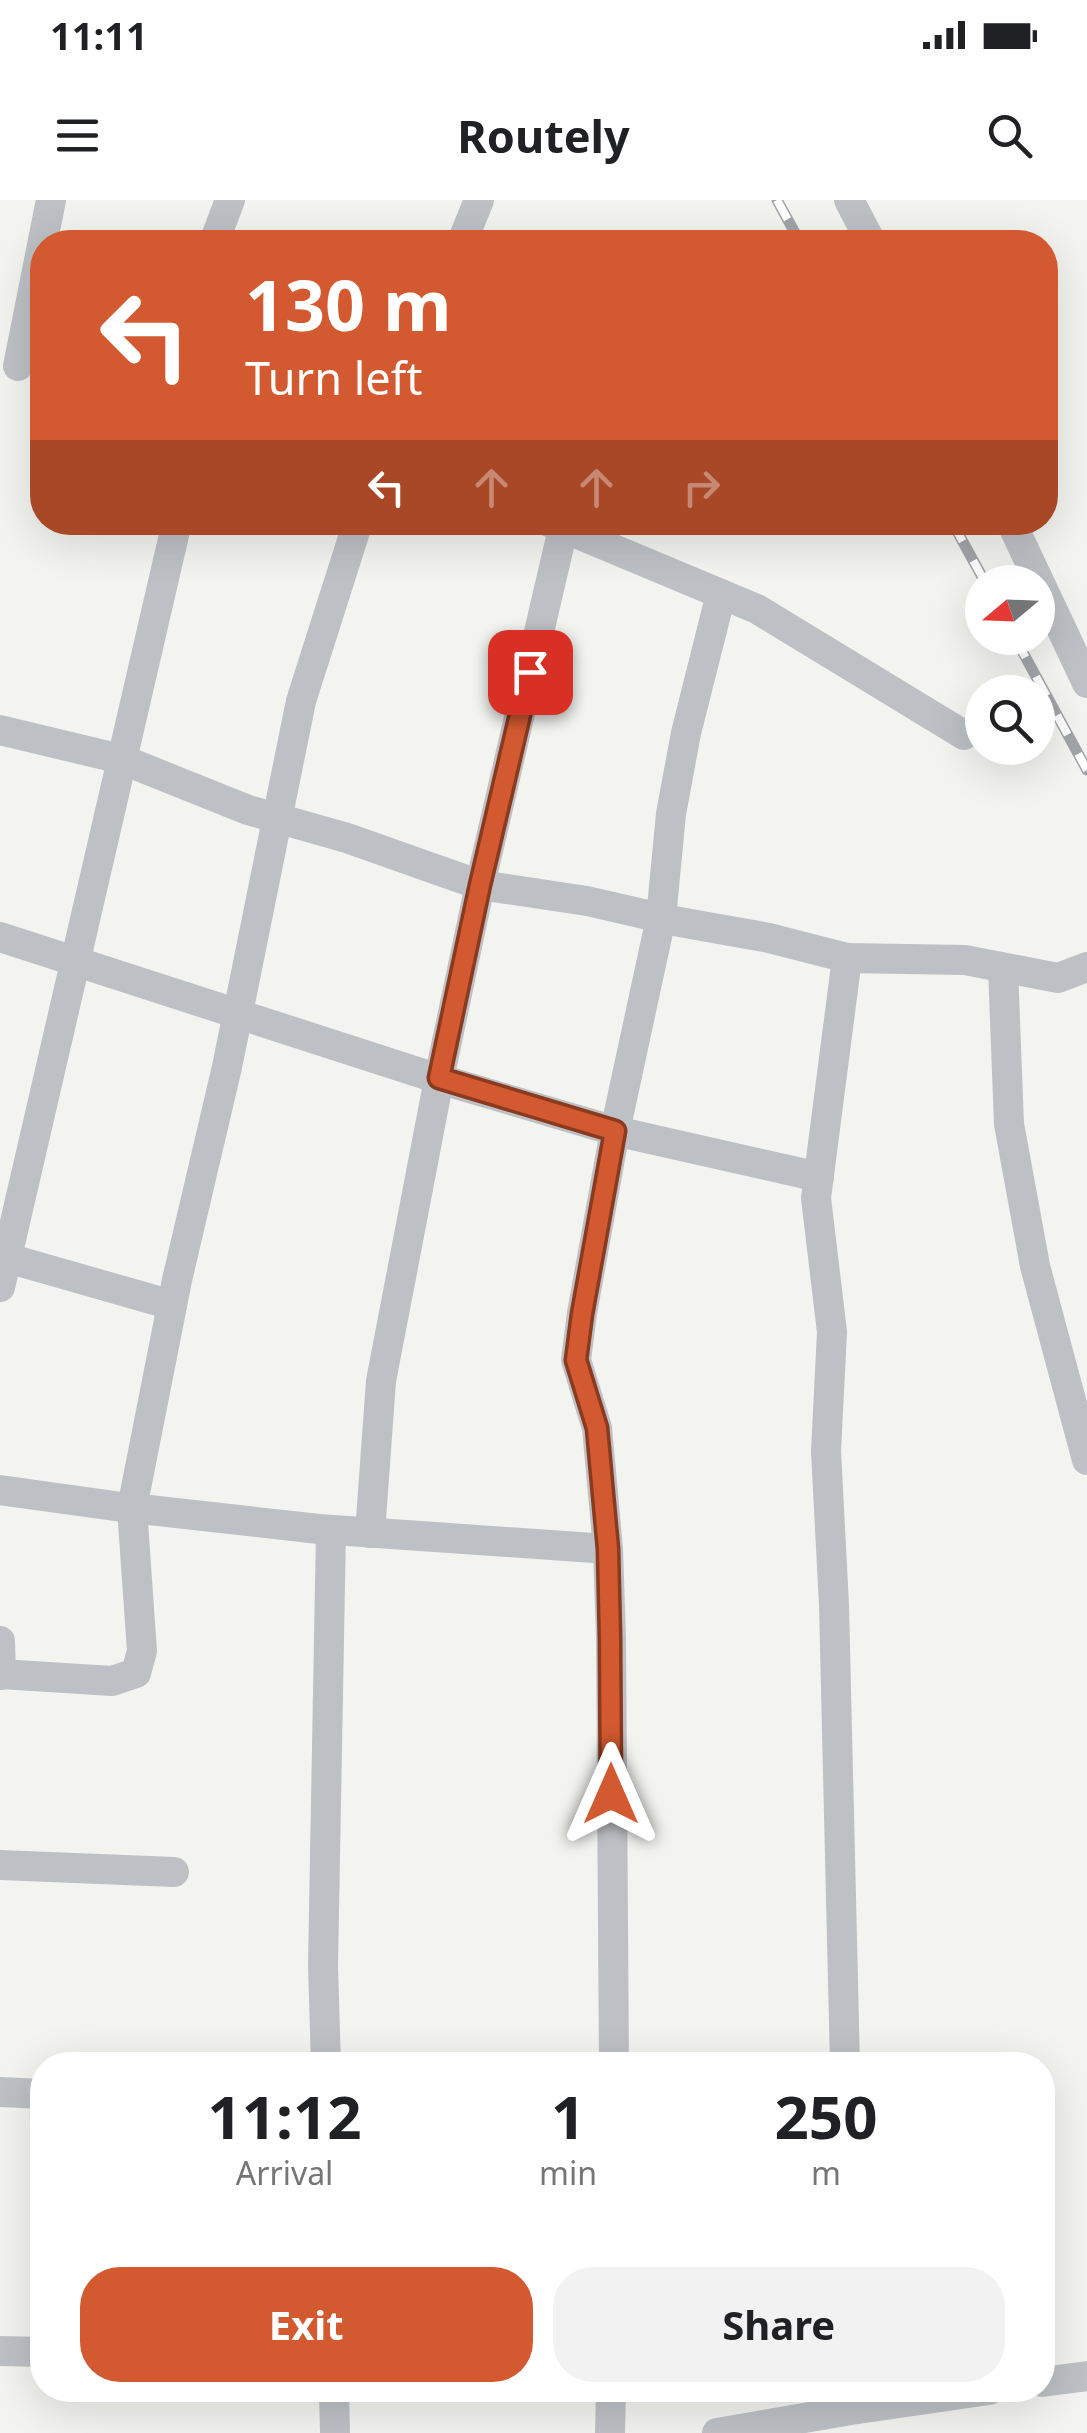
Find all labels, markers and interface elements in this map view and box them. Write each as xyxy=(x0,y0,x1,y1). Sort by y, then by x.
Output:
text: 11:11 xyxy=(50,9,148,61)
text: Routely xyxy=(457,105,630,166)
icon: menu xyxy=(50,108,105,163)
icon: search xyxy=(982,108,1037,163)
text: 130 m xyxy=(245,256,452,352)
icon: left xyxy=(80,270,210,400)
text: Turn left xyxy=(245,347,422,408)
icon: left xyxy=(359,460,414,515)
icon: ahead xyxy=(464,460,519,515)
icon: ahead xyxy=(569,460,624,515)
icon: right xyxy=(674,460,729,515)
north arrow xyxy=(965,565,1055,655)
map controls xyxy=(965,565,1055,765)
pin xyxy=(488,630,573,715)
icon: arrive xyxy=(503,645,558,700)
button: search xyxy=(965,675,1055,765)
position arrow xyxy=(559,1742,663,1846)
text: 11:12 xyxy=(207,2075,362,2157)
text: 1 xyxy=(551,2075,585,2157)
text: 250 xyxy=(775,2075,878,2157)
text: Arrival xyxy=(236,2151,333,2194)
text: min xyxy=(539,2151,597,2194)
text: m xyxy=(811,2151,841,2194)
button: Exit xyxy=(80,2267,533,2382)
button: Share xyxy=(553,2267,1005,2382)

